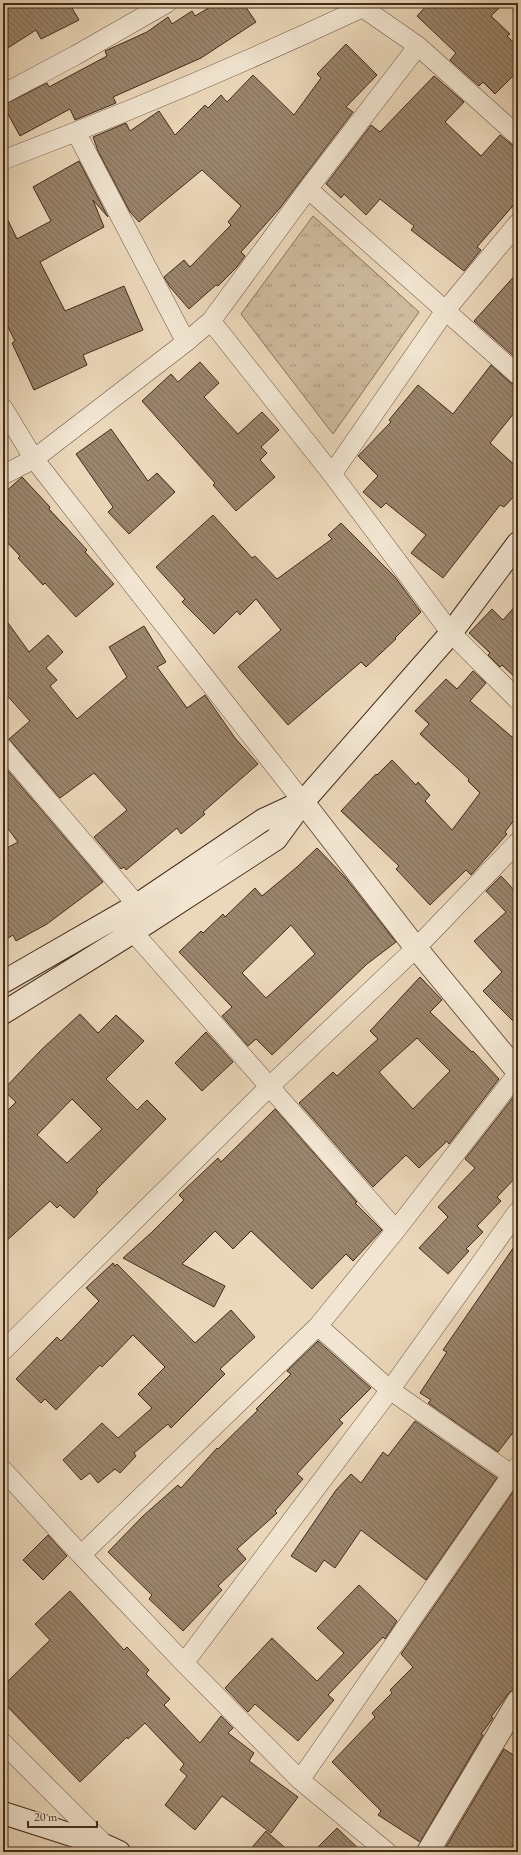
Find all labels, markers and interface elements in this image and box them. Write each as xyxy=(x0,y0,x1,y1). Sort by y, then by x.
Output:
scale bar xyxy=(28,1803,97,1829)
text: 20 m xyxy=(34,1809,58,1825)

